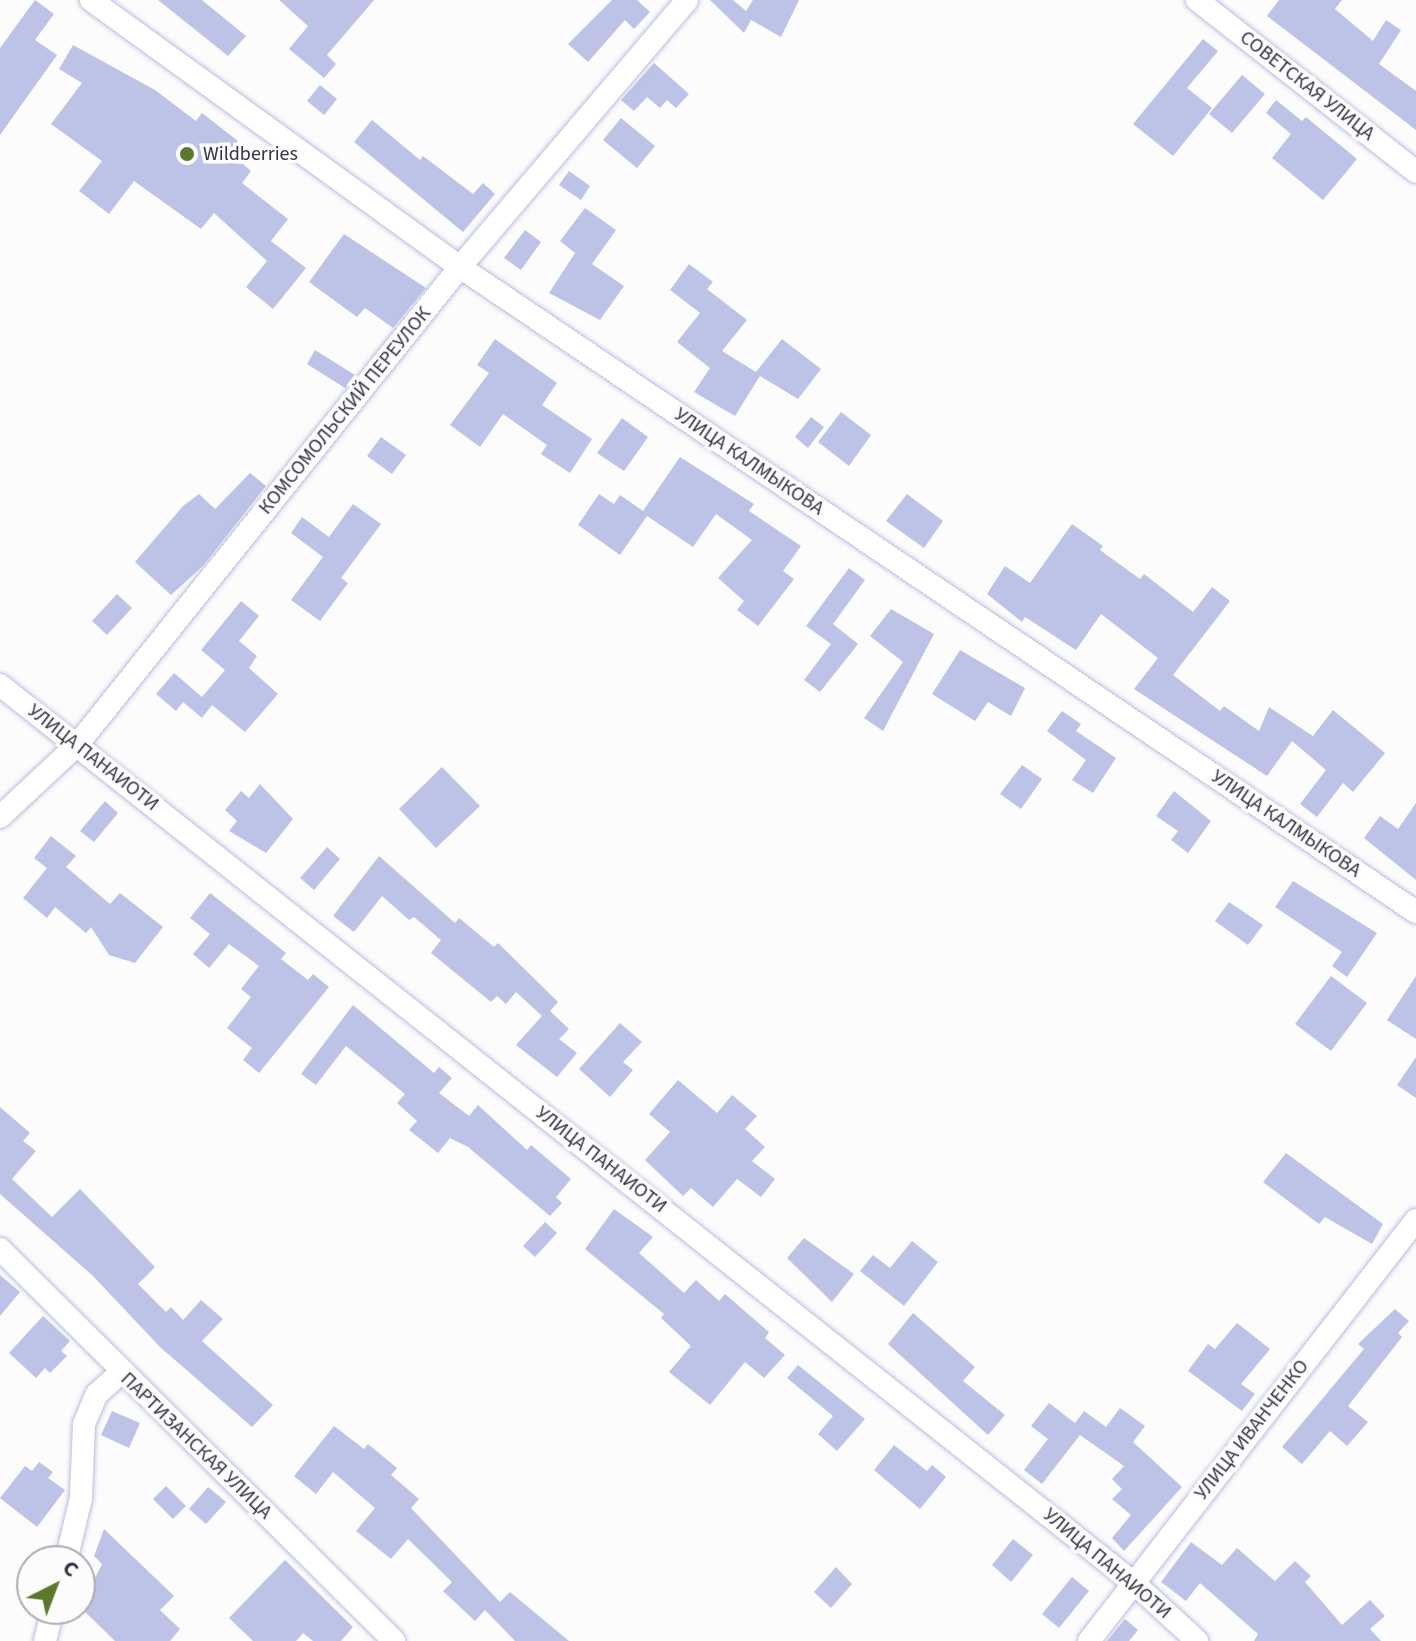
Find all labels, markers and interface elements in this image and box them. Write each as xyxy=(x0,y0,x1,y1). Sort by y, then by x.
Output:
street label: СОВЕТСКАЯ УЛИЦА xyxy=(1235,26,1379,146)
place label: Wildberries xyxy=(203,142,298,166)
marker: Wildberries xyxy=(178,145,196,163)
street label: КОМСОМОЛЬСКИЙ ПЕРЕУЛОК xyxy=(254,302,436,520)
street label: УЛИЦА КАЛМЫКОВА xyxy=(670,403,828,521)
street label: УЛИЦА ПАНАИОТИ xyxy=(23,699,163,817)
street label: УЛИЦА КАЛМЫКОВА xyxy=(1207,765,1365,883)
street label: УЛИЦА ПАНАИОТИ xyxy=(531,1101,671,1219)
street label: УЛИЦА ИВАНЧЕНКО xyxy=(1190,1355,1314,1505)
street label: ПАРТИЗАНСКАЯ УЛИЦА xyxy=(115,1367,277,1525)
street label: УЛИЦА ПАНАИОТИ xyxy=(1038,1503,1176,1625)
north arrow xyxy=(16,1545,96,1625)
text: С xyxy=(55,1552,86,1585)

